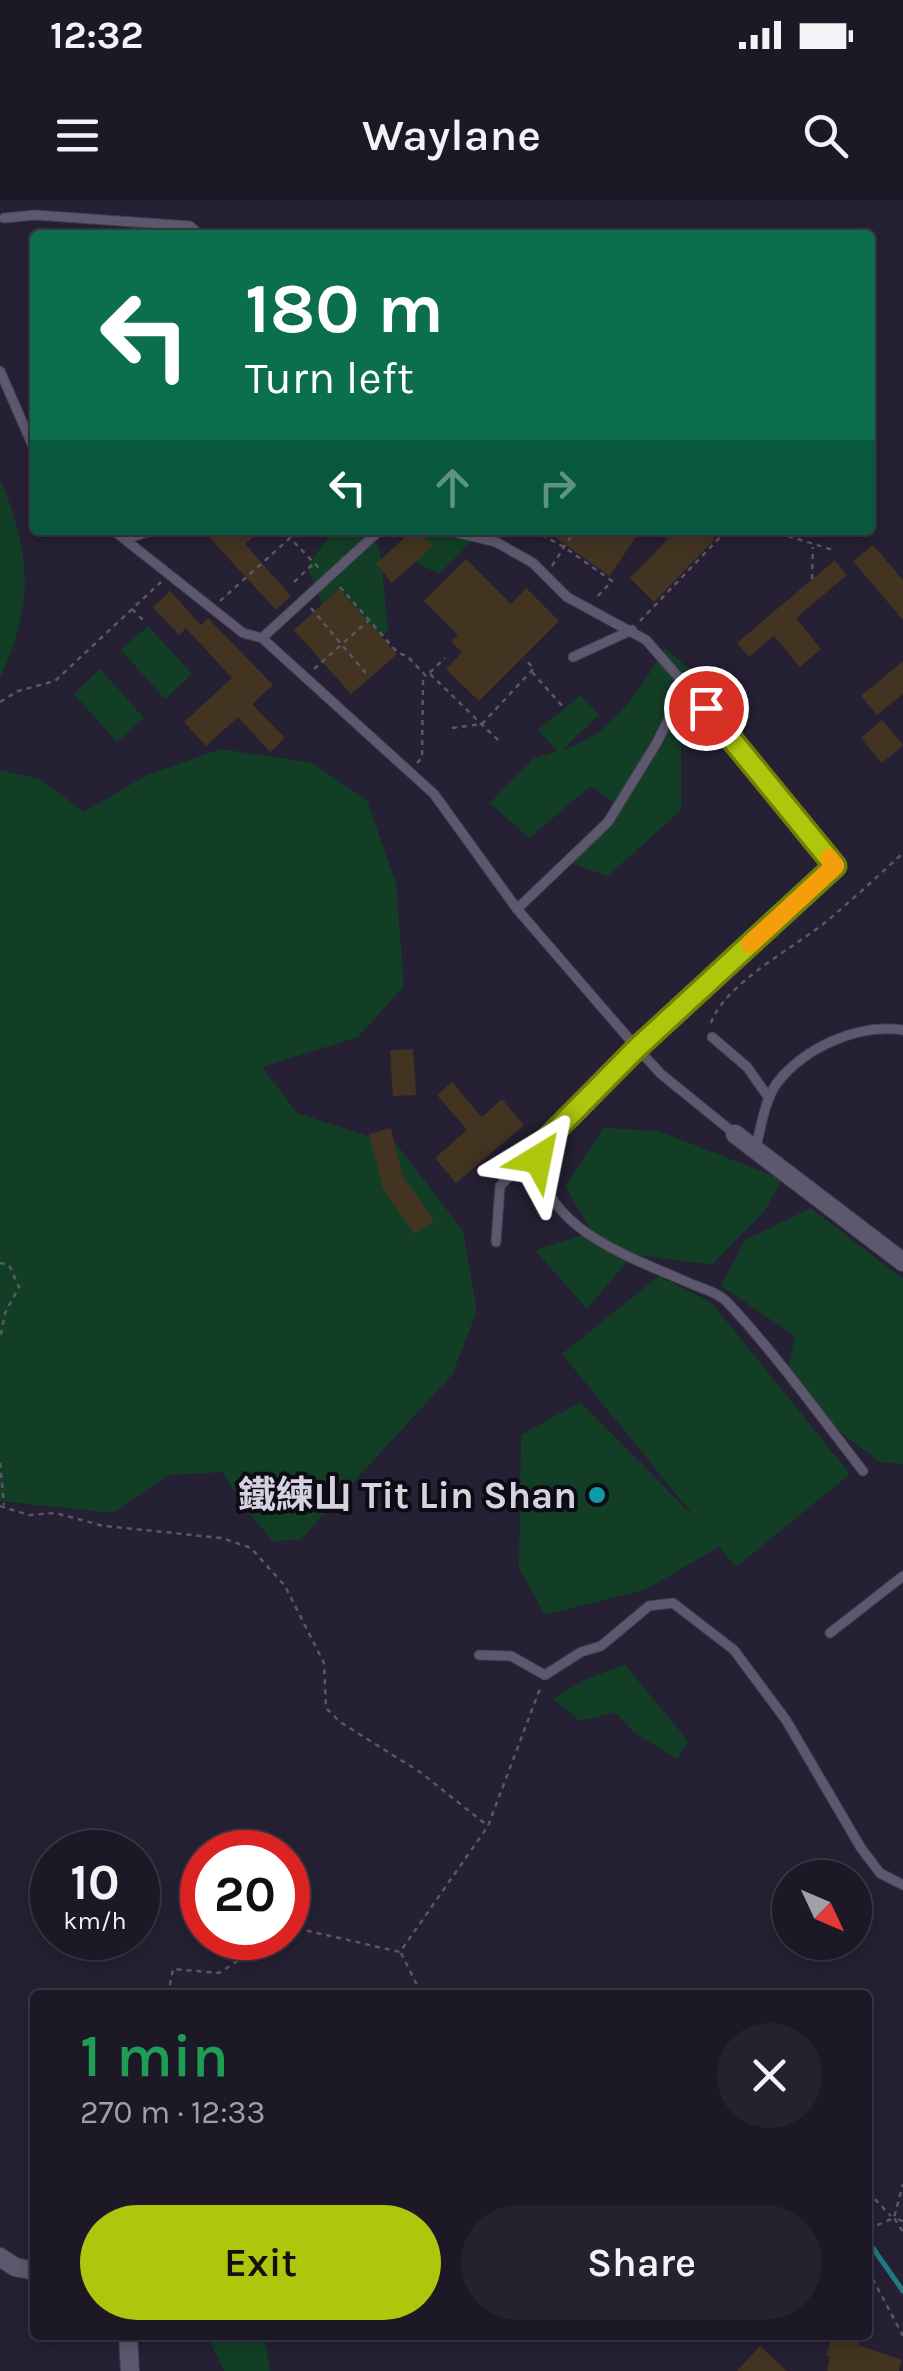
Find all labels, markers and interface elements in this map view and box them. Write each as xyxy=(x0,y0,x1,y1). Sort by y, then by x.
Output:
text: 12:32 xyxy=(50,13,143,58)
icon: menu xyxy=(50,108,105,163)
icon: search xyxy=(798,108,853,163)
text: Waylane xyxy=(362,109,541,161)
text: 180 m xyxy=(245,268,444,350)
icon: left xyxy=(80,270,210,400)
text: Turn left xyxy=(245,352,414,404)
icon: left xyxy=(320,460,375,515)
icon: ahead xyxy=(425,460,480,515)
icon: right xyxy=(530,460,585,515)
pin xyxy=(664,666,749,751)
icon: arrive xyxy=(679,681,734,736)
position arrow xyxy=(486,1107,590,1211)
place label: 鐵練山 Tit Lin Shan xyxy=(238,1473,577,1518)
marker: 鐵練山 Tit Lin Shan xyxy=(586,1484,608,1506)
speed limit sign: 20 xyxy=(180,1830,310,1960)
text: 10 xyxy=(70,1853,120,1912)
north arrow xyxy=(772,1860,872,1960)
map controls xyxy=(772,1860,872,1960)
text: km/h xyxy=(63,1906,127,1935)
text: 1 min xyxy=(80,2021,229,2091)
button: close xyxy=(717,2023,822,2128)
text: 270 m · 12:33 xyxy=(80,2094,265,2131)
button: Exit xyxy=(80,2205,441,2320)
button: Share xyxy=(461,2205,822,2320)

